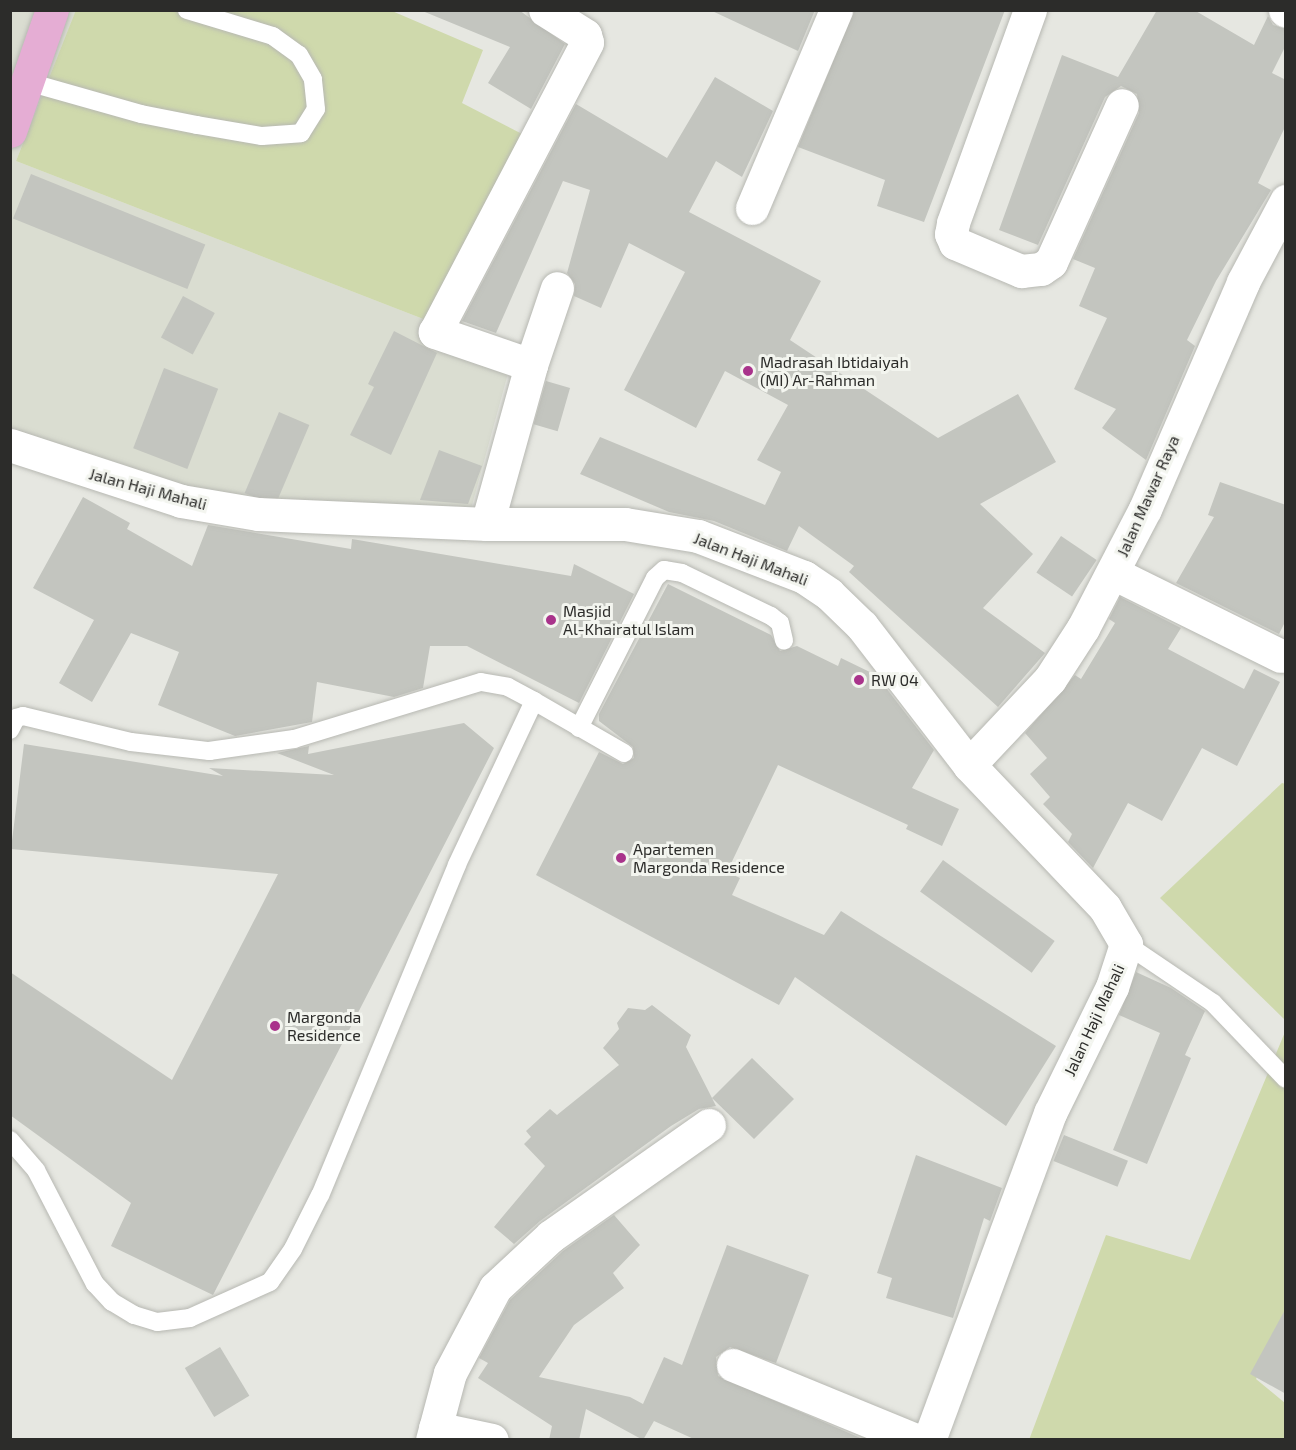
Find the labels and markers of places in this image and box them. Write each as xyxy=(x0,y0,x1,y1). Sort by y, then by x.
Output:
place label: Madrasah Ibtidaiyah (MI) Ar-Rahman xyxy=(760,352,909,390)
marker: Madrasah Ibtidaiyah (MI) Ar-Rahman xyxy=(741,364,755,378)
place label: Masjid Al-Khairatul Islam xyxy=(563,601,695,639)
marker: Masjid Al-Khairatul Islam xyxy=(544,613,558,627)
place label: RW 04 xyxy=(871,670,919,690)
marker: RW 04 xyxy=(852,673,866,687)
place label: Apartemen Margonda Residence xyxy=(633,839,785,877)
marker: Apartemen Margonda Residence xyxy=(614,851,628,865)
place label: Margonda Residence xyxy=(287,1007,361,1045)
marker: Margonda Residence xyxy=(268,1019,282,1033)

